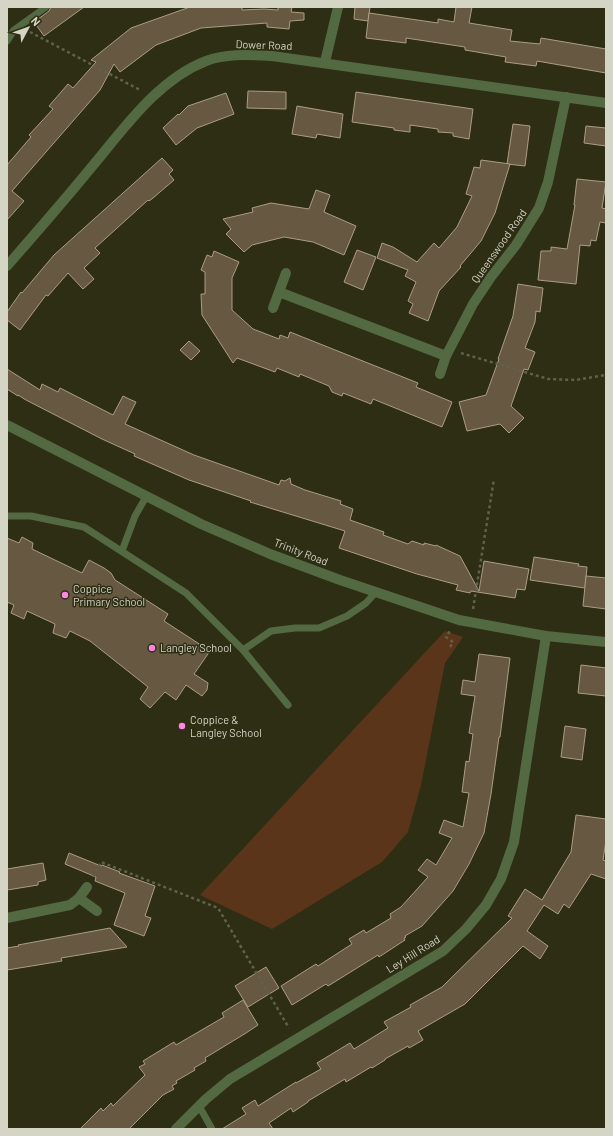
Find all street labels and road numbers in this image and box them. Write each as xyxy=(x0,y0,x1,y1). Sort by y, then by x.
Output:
street label: Dower Road xyxy=(235,37,293,52)
street label: Queenswood Road xyxy=(468,206,529,285)
street label: Trinity Road xyxy=(272,535,330,568)
street label: Ley Hill Road xyxy=(383,932,442,975)

